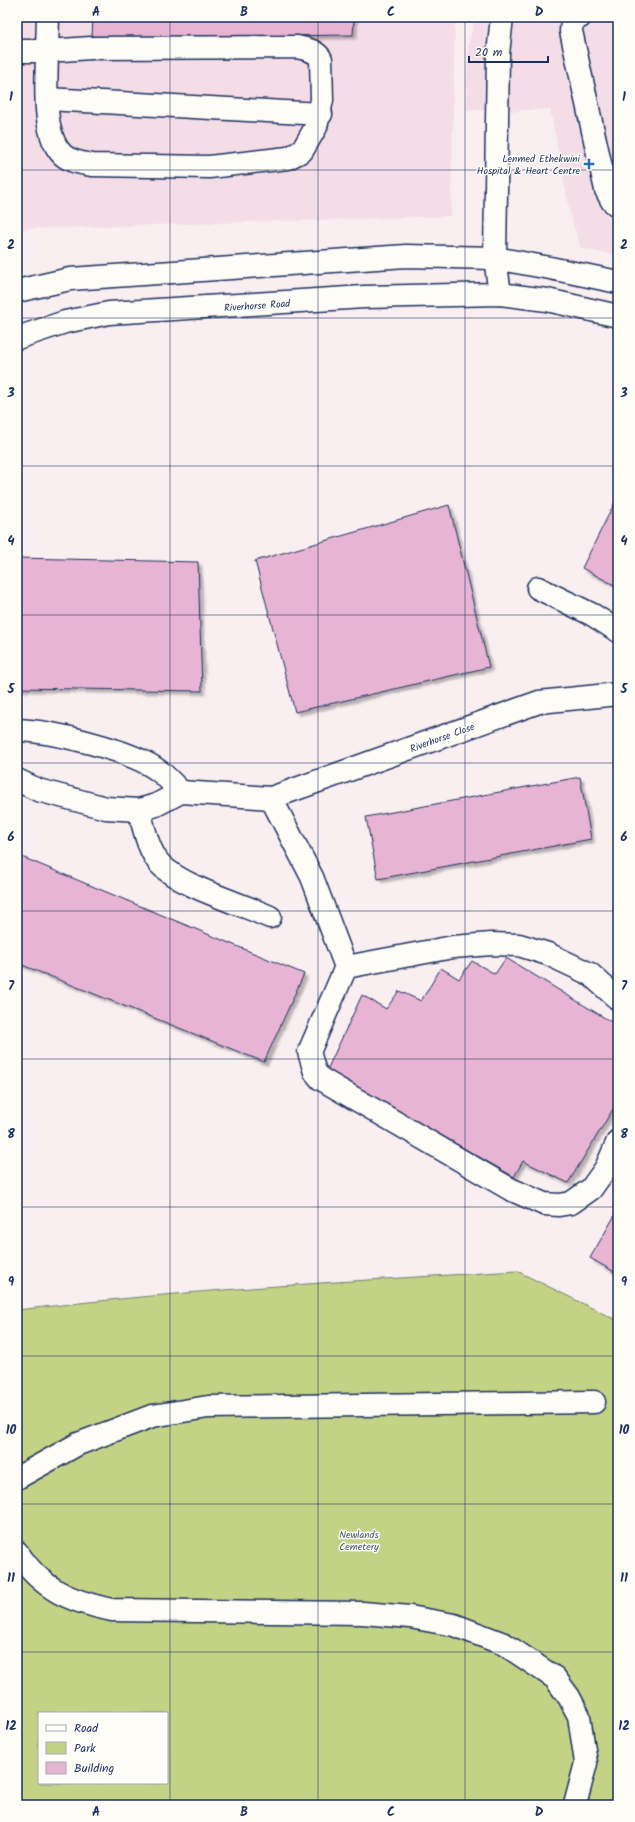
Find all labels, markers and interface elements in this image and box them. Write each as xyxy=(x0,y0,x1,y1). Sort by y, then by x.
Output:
text: A xyxy=(92,2,100,23)
text: B xyxy=(240,2,248,23)
text: C xyxy=(387,2,395,23)
text: D xyxy=(535,2,544,23)
scale bar xyxy=(469,38,548,64)
text: 20 m xyxy=(475,43,503,62)
text: 1 xyxy=(9,87,13,108)
text: 1 xyxy=(622,87,626,108)
place label: Lenmed Ethekwini Hospital & Heart Centre xyxy=(477,151,581,179)
marker: Lenmed Ethekwini Hospital & Heart Centre xyxy=(583,158,595,170)
text: 2 xyxy=(7,235,15,256)
text: 2 xyxy=(620,235,628,256)
street label: Riverhorse Road xyxy=(223,296,292,316)
text: 3 xyxy=(6,383,15,404)
text: 3 xyxy=(619,383,628,404)
text: 4 xyxy=(7,531,15,552)
text: 4 xyxy=(620,531,628,552)
text: 5 xyxy=(7,679,16,700)
text: 5 xyxy=(620,679,629,700)
street label: Riverhorse Close xyxy=(408,719,477,757)
text: 6 xyxy=(7,827,15,848)
text: 6 xyxy=(620,827,628,848)
text: 7 xyxy=(8,976,15,997)
text: 7 xyxy=(621,976,628,997)
text: 8 xyxy=(7,1124,15,1145)
text: 8 xyxy=(620,1124,628,1145)
text: 9 xyxy=(8,1272,15,1293)
text: 9 xyxy=(621,1272,628,1293)
text: 10 xyxy=(6,1420,17,1441)
text: 10 xyxy=(619,1420,630,1441)
park label: Newlands Cemetery xyxy=(339,1527,380,1555)
text: 11 xyxy=(7,1568,15,1589)
text: 11 xyxy=(620,1568,628,1589)
legend xyxy=(38,1712,168,1784)
text: 12 xyxy=(5,1716,17,1737)
text: 12 xyxy=(618,1716,630,1737)
text: Road xyxy=(74,1719,99,1738)
text: Park xyxy=(74,1739,96,1758)
text: Building xyxy=(74,1759,114,1778)
text: A xyxy=(92,1802,100,1822)
text: B xyxy=(240,1802,248,1822)
text: C xyxy=(387,1802,395,1822)
text: D xyxy=(535,1802,544,1822)

